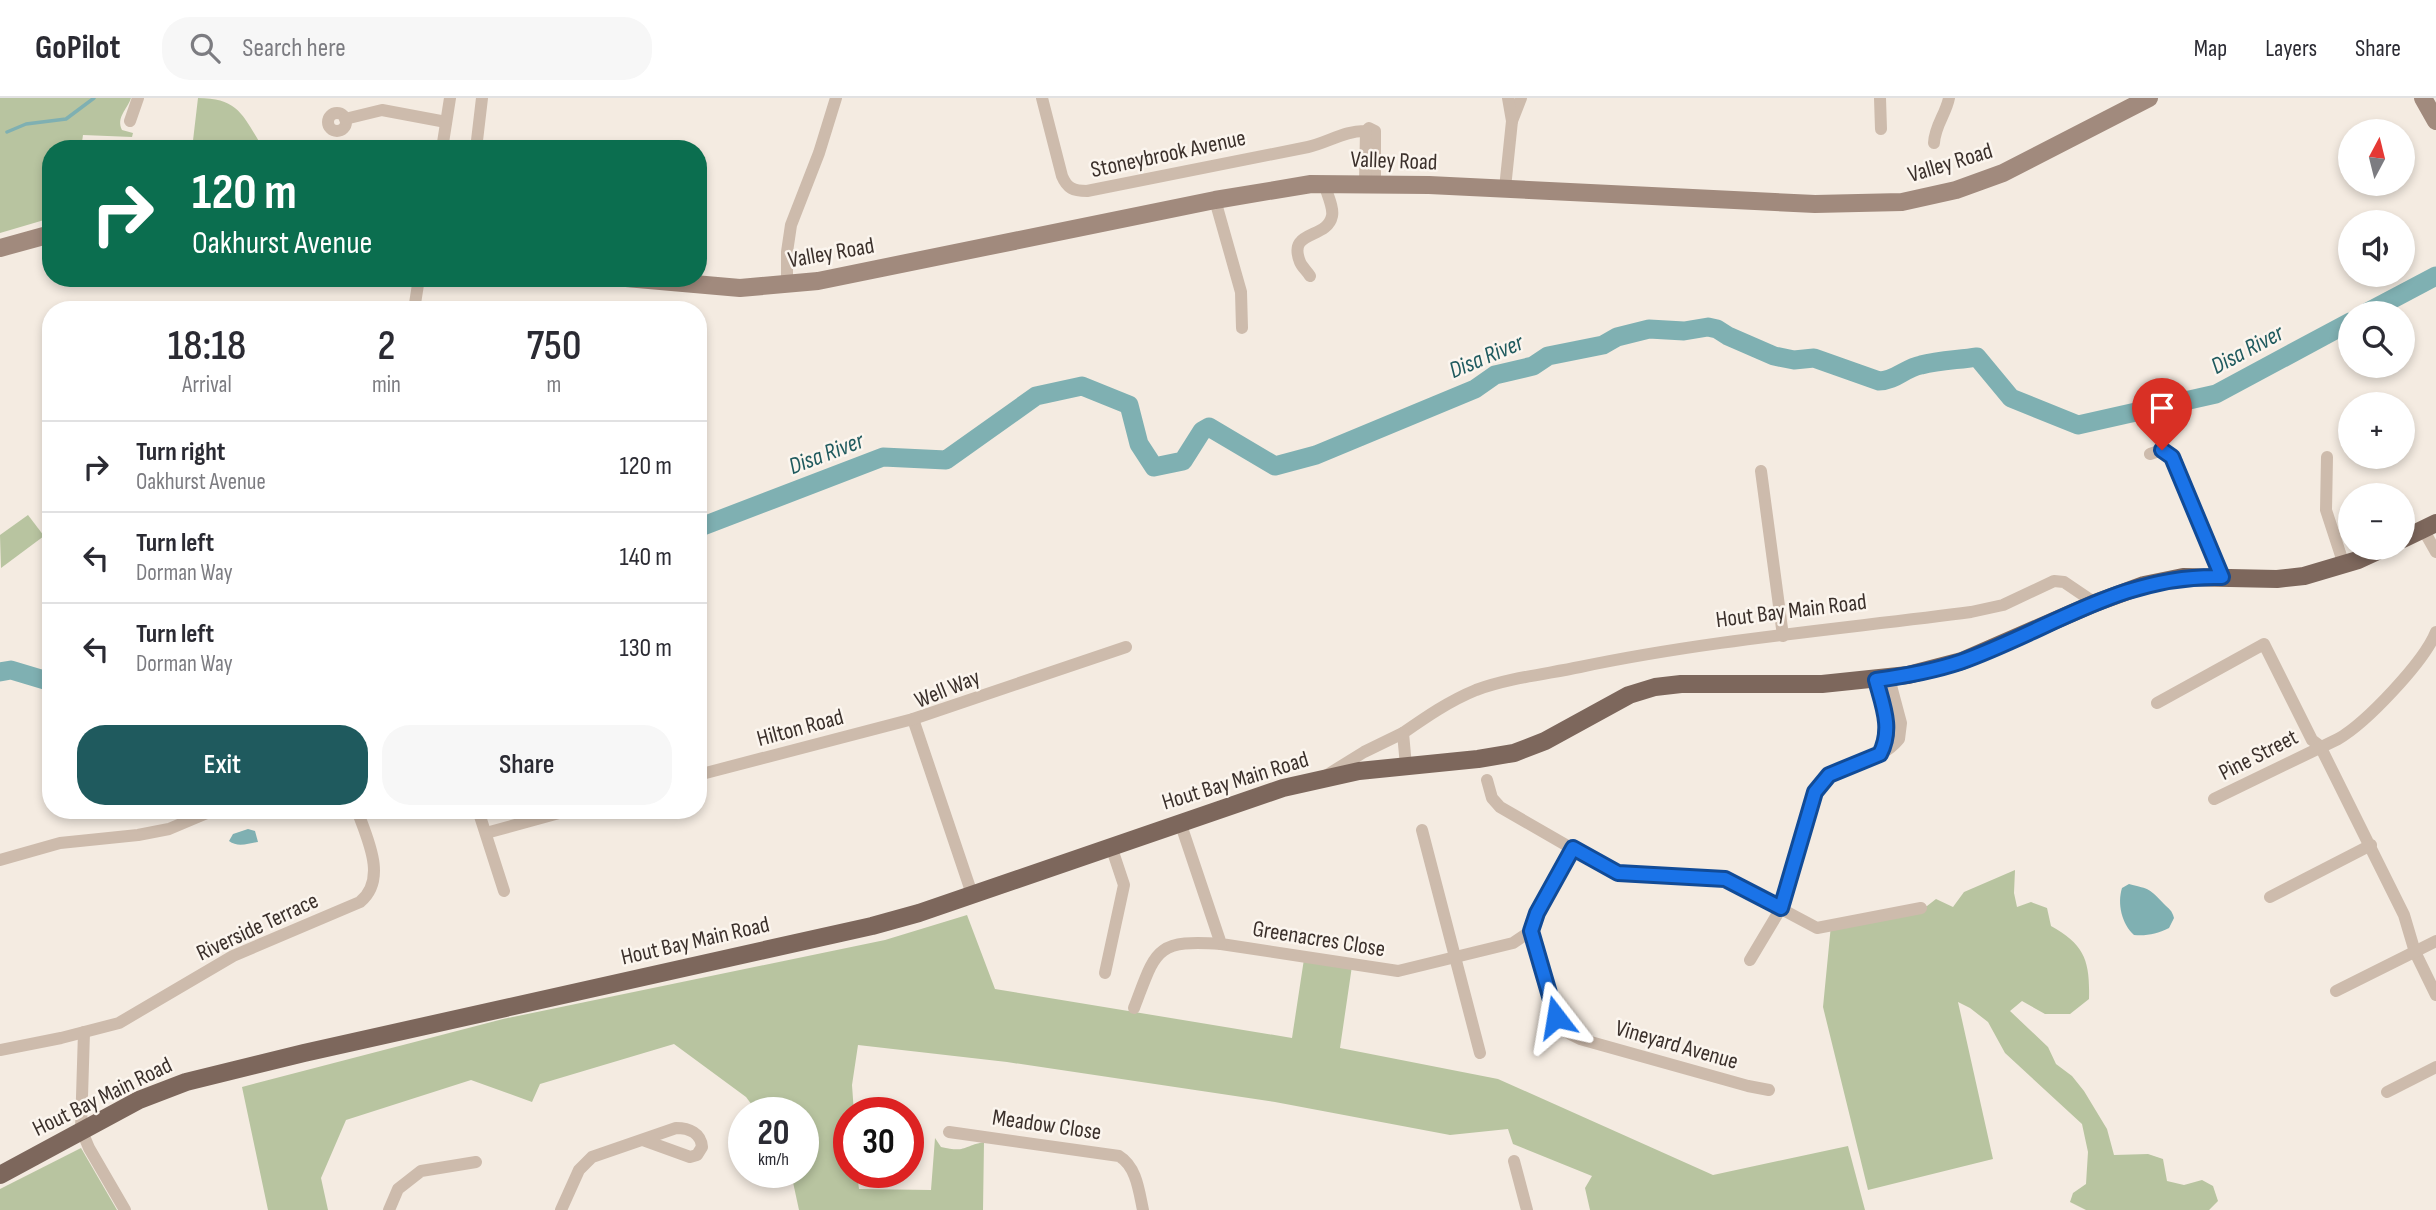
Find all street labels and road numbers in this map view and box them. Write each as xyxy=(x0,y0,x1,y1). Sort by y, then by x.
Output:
street label: Stoneybrook Avenue xyxy=(1088,124,1248,184)
street label: Valley Road xyxy=(1905,137,1996,189)
street label: Valley Road xyxy=(1350,145,1438,177)
street label: Valley Road xyxy=(786,232,876,274)
street label: Hout Bay Main Road xyxy=(1714,588,1868,634)
street label: Well Way xyxy=(911,663,984,715)
street label: Hilton Road xyxy=(754,703,847,753)
street label: Pine Street xyxy=(2214,723,2303,787)
street label: Hout Bay Main Road xyxy=(1159,745,1312,817)
street label: Riverside Terrace xyxy=(192,886,323,967)
street label: Hout Bay Main Road xyxy=(618,910,772,972)
street label: Greenacres Close xyxy=(1251,915,1387,963)
street label: Vineyard Avenue xyxy=(1612,1014,1741,1076)
street label: Hout Bay Main Road xyxy=(28,1051,177,1143)
street label: Meadow Close xyxy=(991,1103,1103,1146)

